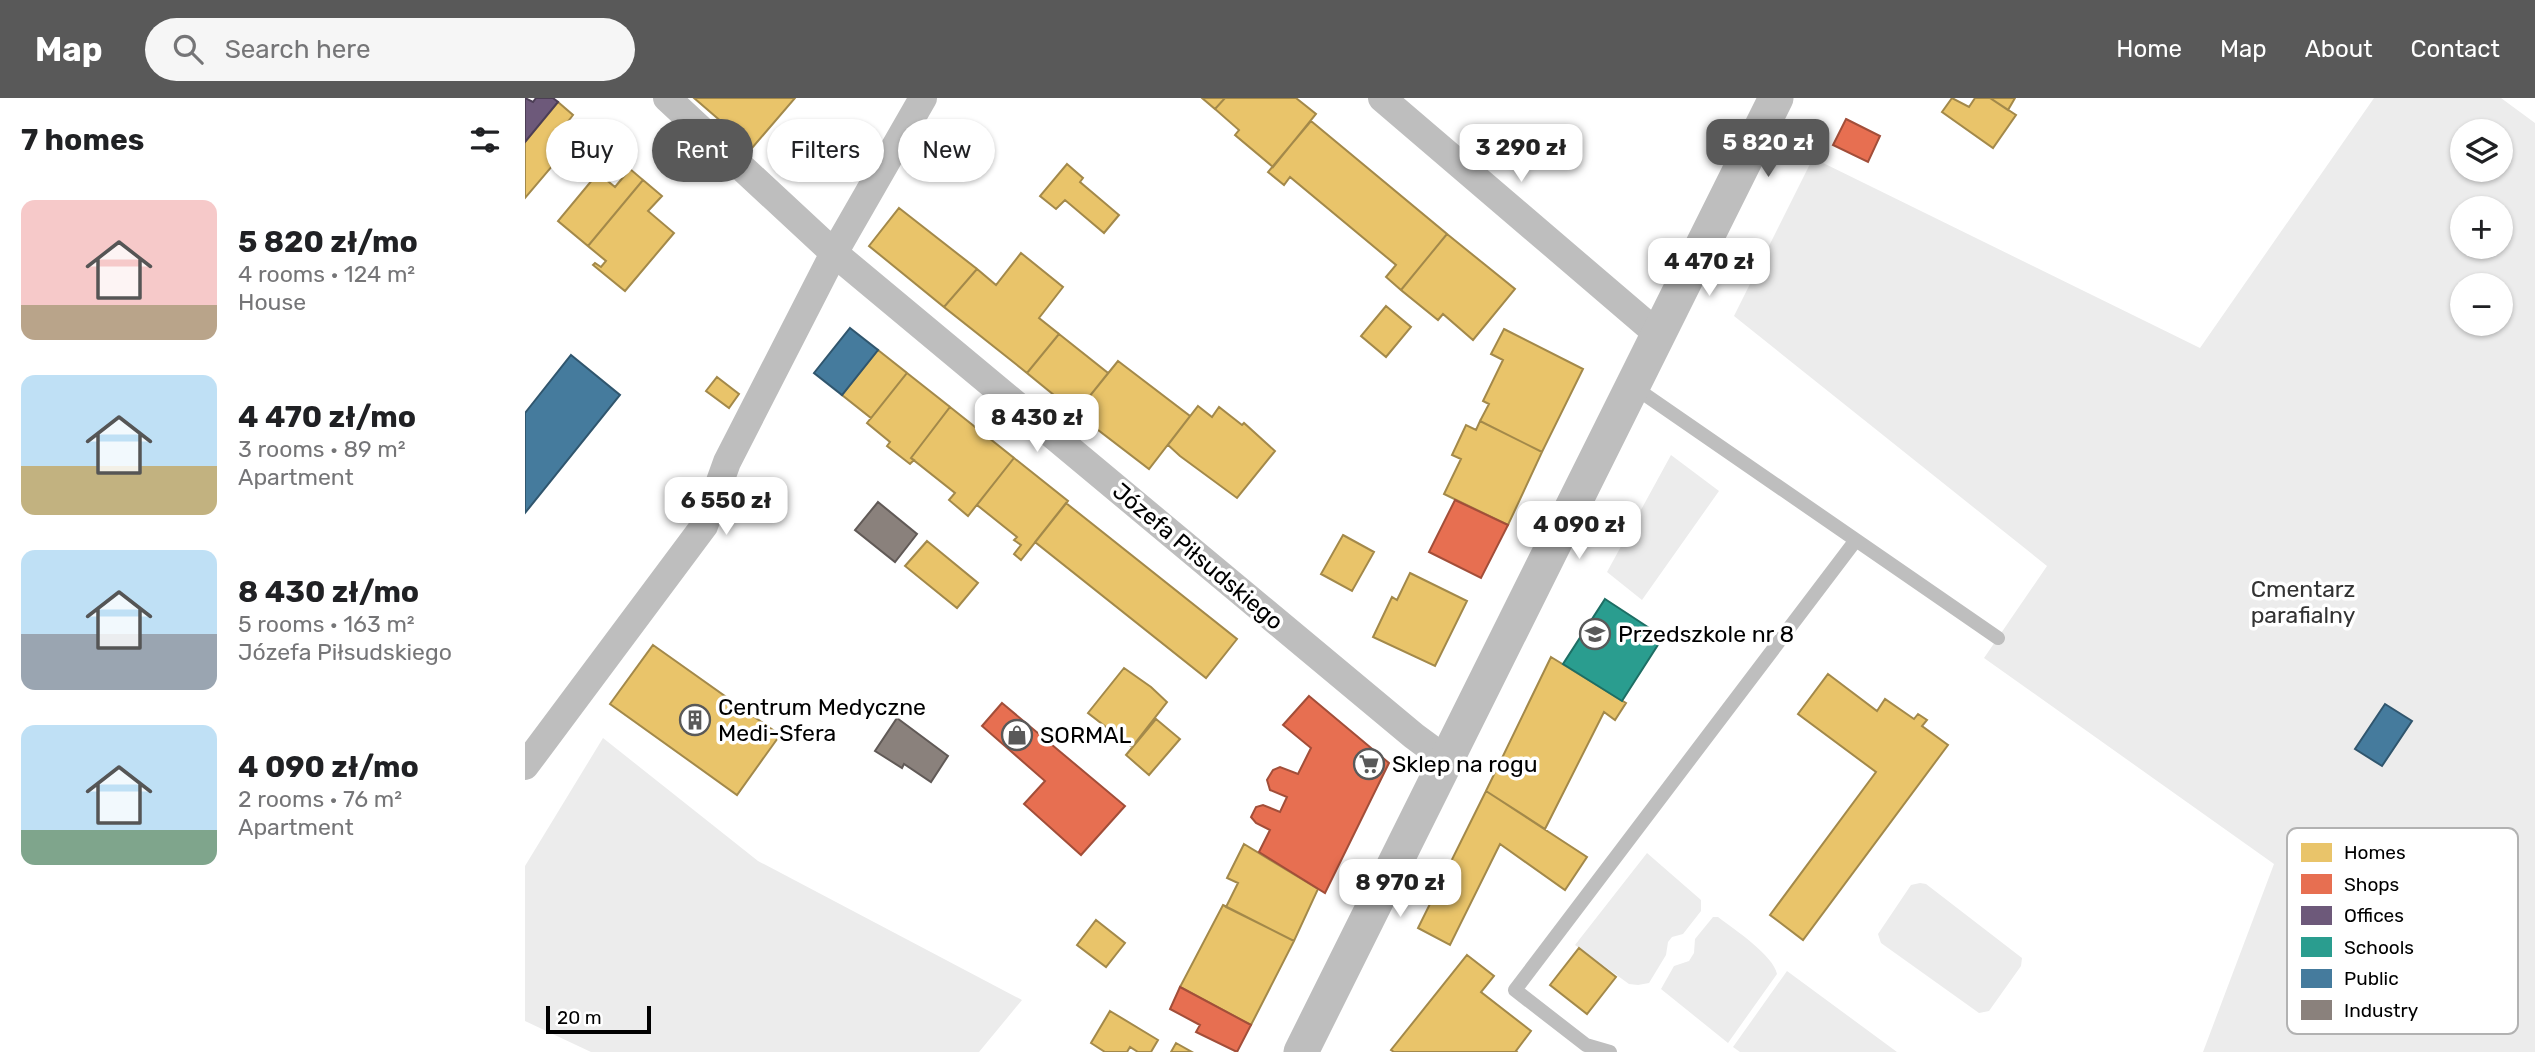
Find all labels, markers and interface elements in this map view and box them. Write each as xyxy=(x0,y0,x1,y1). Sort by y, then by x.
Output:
search box xyxy=(145,18,635,81)
text: Map xyxy=(35,30,103,69)
icon: search xyxy=(169,30,207,68)
text: Search here xyxy=(225,34,370,65)
text: Home xyxy=(2116,35,2182,63)
text: Map xyxy=(2220,35,2267,63)
text: About xyxy=(2305,35,2373,63)
text: Contact xyxy=(2411,35,2500,63)
chip: Buy xyxy=(546,119,638,182)
chip: Rent xyxy=(652,119,753,182)
chip: Filters xyxy=(767,119,884,182)
chip: New xyxy=(898,119,995,182)
map controls xyxy=(2450,119,2513,336)
button: layers xyxy=(2450,119,2513,182)
pin: 5 820 zł xyxy=(1696,120,1840,179)
icon: filters xyxy=(466,121,504,159)
text: 7 homes xyxy=(21,122,144,158)
pin: 3 290 zł xyxy=(1449,125,1593,184)
text: 5 820 zł xyxy=(1722,128,1814,156)
text: 3 290 zł xyxy=(1476,133,1566,161)
button: + xyxy=(2450,196,2513,259)
text: 5 820 zł/mo xyxy=(238,224,418,260)
icon: home xyxy=(77,228,161,312)
pin: 4 470 zł xyxy=(1637,238,1781,298)
text: 4 470 zł xyxy=(1664,247,1754,275)
text: 4 rooms · 124 m² xyxy=(238,260,415,288)
button: − xyxy=(2450,273,2513,336)
text: House xyxy=(238,288,306,316)
pin: 8 430 zł xyxy=(965,394,1109,454)
text: 4 470 zł/mo xyxy=(238,399,416,435)
icon: home xyxy=(77,403,161,487)
text: 8 430 zł xyxy=(991,403,1083,431)
text: 3 rooms · 89 m² xyxy=(238,435,406,463)
text: Apartment xyxy=(238,463,354,491)
street label: Józefa Piłsudskiego xyxy=(1107,477,1289,635)
pin: 6 550 zł xyxy=(654,478,798,537)
text: 6 550 zł xyxy=(681,486,771,514)
pin: 4 090 zł xyxy=(1507,502,1651,561)
text: 4 090 zł xyxy=(1533,510,1625,538)
text: 8 430 zł/mo xyxy=(238,574,419,610)
park label: Cmentarz parafialny xyxy=(2251,575,2356,629)
icon: home xyxy=(77,578,161,662)
text: 5 rooms · 163 m² xyxy=(238,610,415,638)
school or university icon: Przedszkole nr 8 xyxy=(1578,617,1612,651)
place label: Przedszkole nr 8 xyxy=(1618,620,1794,648)
text: Józefa Piłsudskiego xyxy=(238,638,452,666)
place label: Centrum Medyczne Medi-Sfera xyxy=(718,693,926,747)
building icon: Centrum Medyczne Medi-Sfera xyxy=(678,703,712,737)
shop icon: SORMAL xyxy=(1000,718,1034,752)
place label: SORMAL xyxy=(1040,721,1132,749)
supermarket icon: Sklep na rogu xyxy=(1352,747,1386,781)
text: 4 090 zł/mo xyxy=(238,749,419,785)
place label: Sklep na rogu xyxy=(1392,750,1538,778)
icon: home xyxy=(77,753,161,837)
text: 2 rooms · 76 m² xyxy=(238,785,402,813)
text: Apartment xyxy=(238,813,354,841)
legend xyxy=(2287,828,2518,1034)
text: Homes xyxy=(2344,841,2406,864)
pin: 8 970 zł xyxy=(1328,860,1472,919)
text: 8 970 zł xyxy=(1355,868,1445,896)
text: Shops xyxy=(2344,873,2399,896)
text: Offices xyxy=(2344,904,2404,927)
text: Schools xyxy=(2344,936,2414,959)
text: Public xyxy=(2344,967,2399,990)
text: Industry xyxy=(2344,999,2418,1022)
scale bar xyxy=(546,1003,651,1035)
text: 20 m xyxy=(557,1006,602,1029)

